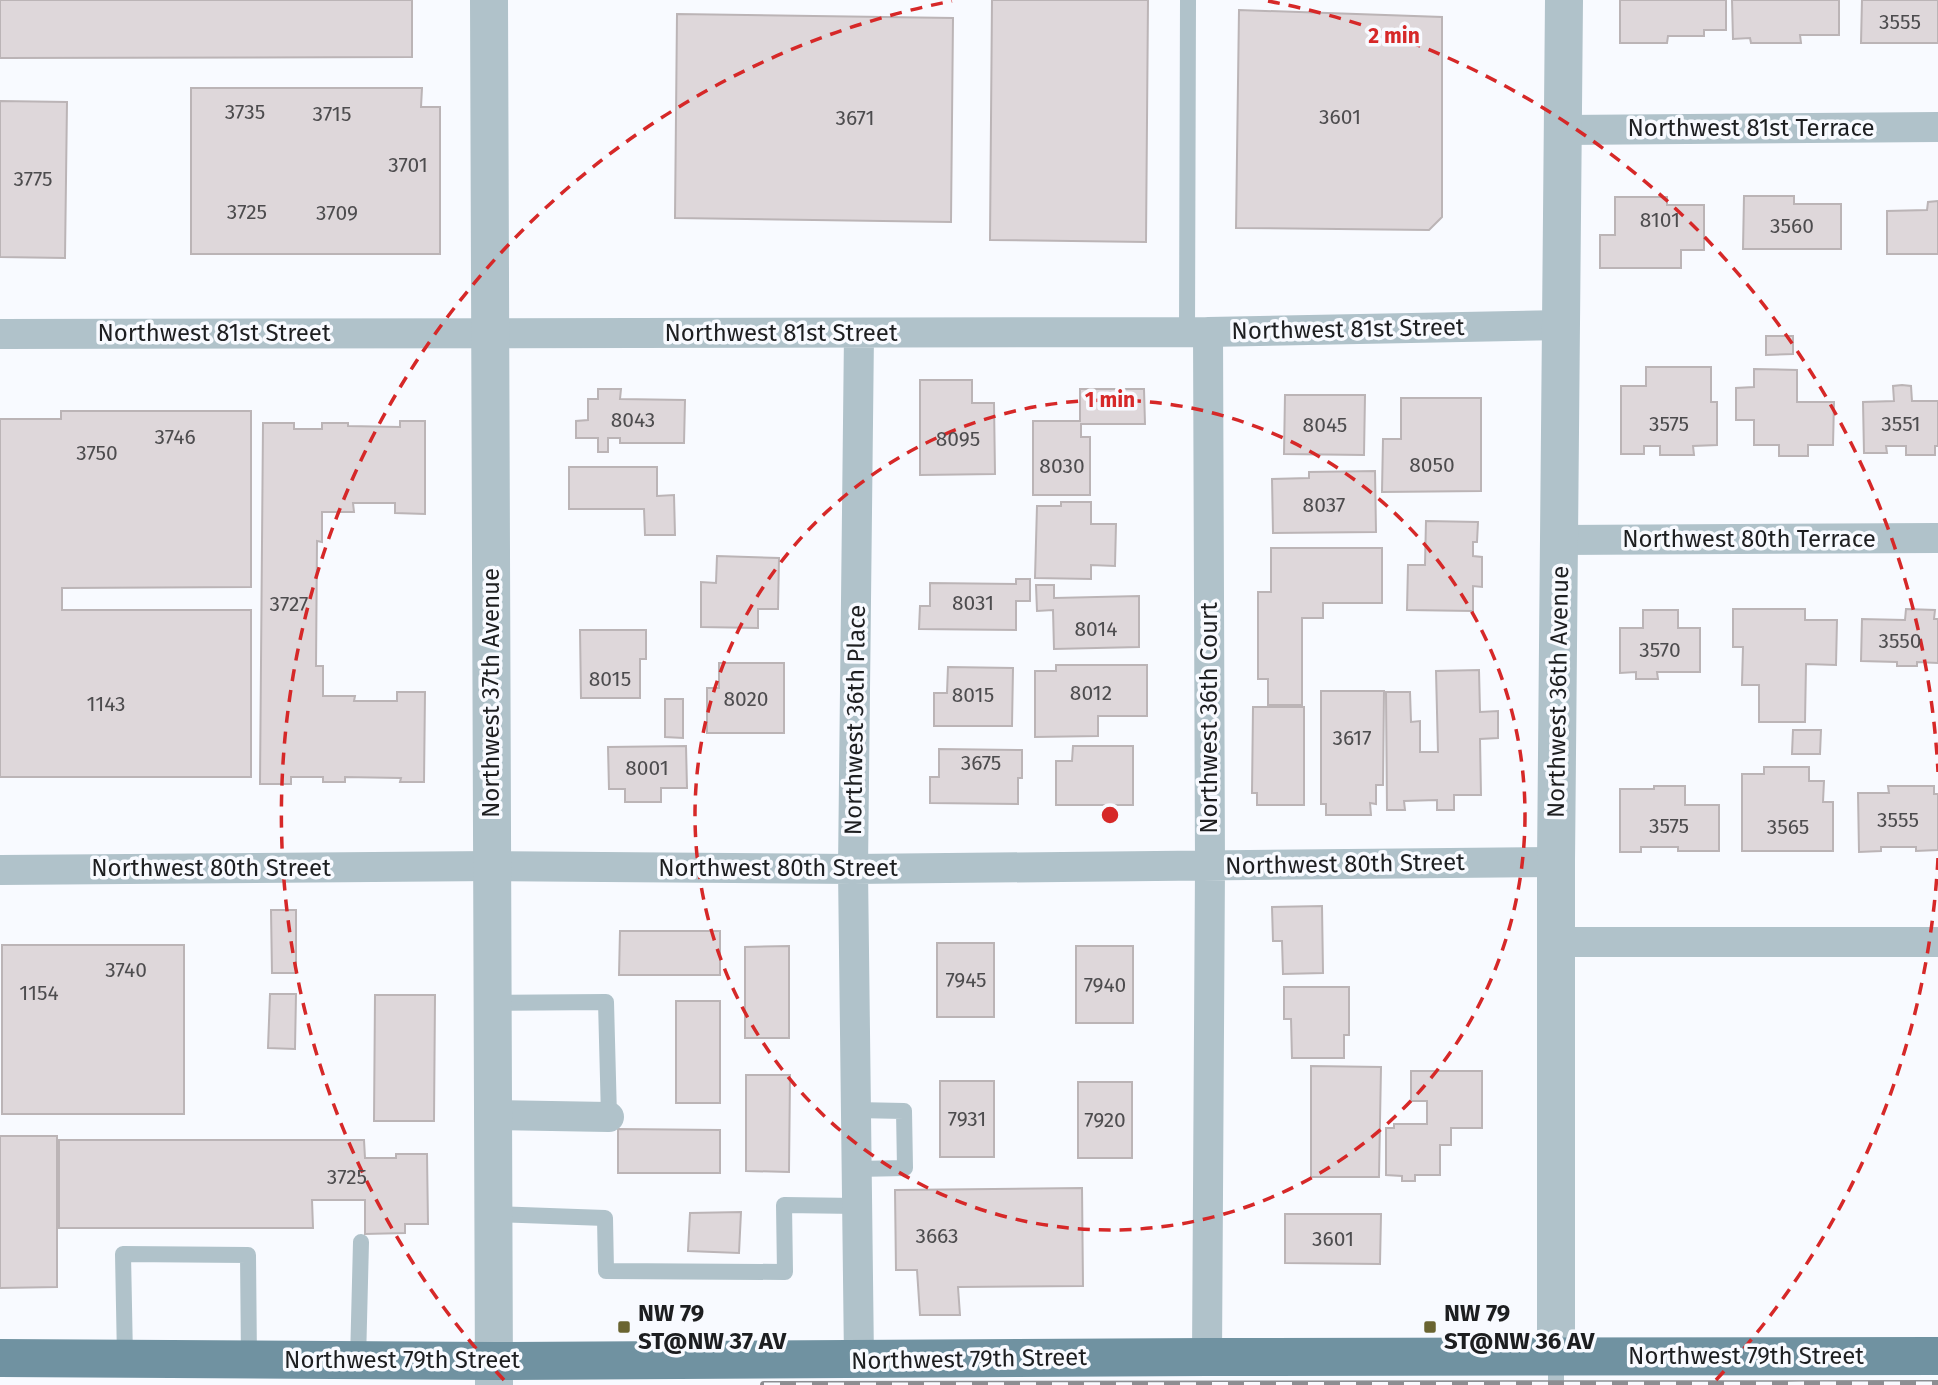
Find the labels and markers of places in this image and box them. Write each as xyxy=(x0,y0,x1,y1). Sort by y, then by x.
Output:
centre of rings xyxy=(1098,803,1122,827)
place label: NW 79 ST@NW 37 AV xyxy=(638,1299,787,1355)
place label: NW 79 ST@NW 36 AV xyxy=(1444,1299,1596,1355)
marker: NW 79 ST@NW 37 AV xyxy=(616,1319,632,1335)
marker: NW 79 ST@NW 36 AV xyxy=(1422,1319,1438,1335)

